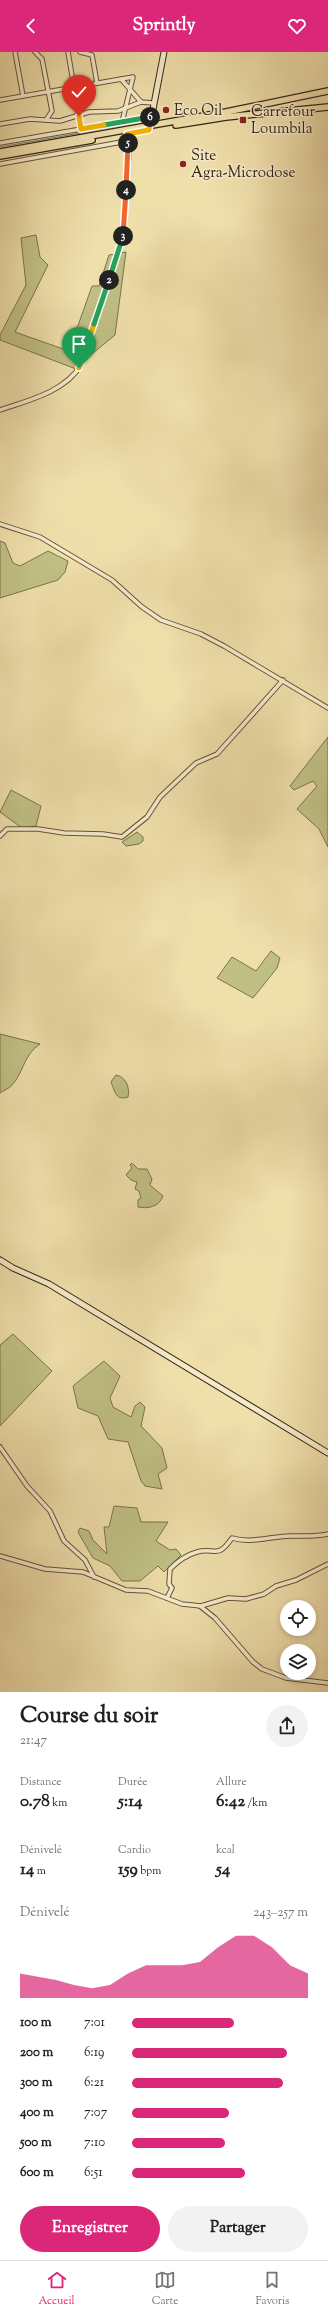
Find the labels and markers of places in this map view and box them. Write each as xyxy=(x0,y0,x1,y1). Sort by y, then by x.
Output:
pin xyxy=(62,75,96,116)
place label: Eco Oil xyxy=(174,101,222,122)
place label: Carrefour Loumbila xyxy=(251,102,316,140)
marker: Eco Oil xyxy=(161,105,171,115)
pin: 6 xyxy=(140,107,160,127)
marker: Carrefour Loumbila xyxy=(238,115,248,125)
pin: 5 xyxy=(118,133,138,153)
place label: Site Agra-Microdose xyxy=(191,146,295,184)
marker: Site Agra-Microdose xyxy=(178,159,188,169)
pin: 4 xyxy=(116,180,136,200)
pin: 3 xyxy=(113,226,133,246)
pin: 2 xyxy=(99,270,119,290)
pin xyxy=(62,327,96,368)

